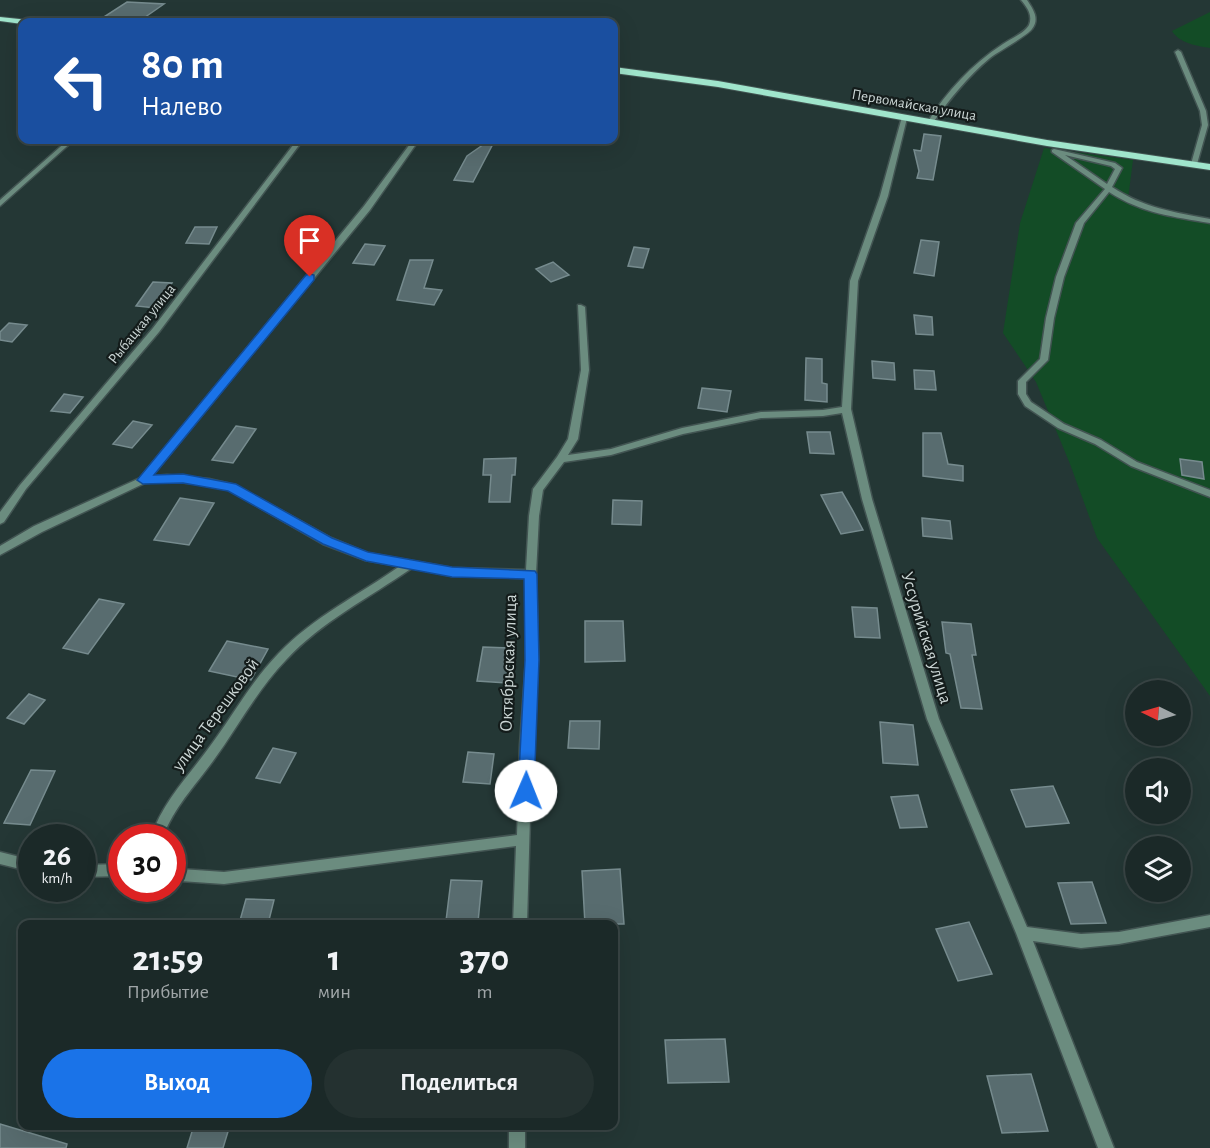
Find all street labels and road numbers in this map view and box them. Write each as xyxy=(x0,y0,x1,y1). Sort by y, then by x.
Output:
street label: Первомайская улица xyxy=(850,87,978,123)
street label: Рыбацкая улица xyxy=(105,281,179,367)
street label: Уссурийская улица xyxy=(897,570,955,706)
street label: Октябрьская улица xyxy=(497,594,520,732)
street label: улица Терешковой xyxy=(169,655,263,775)

